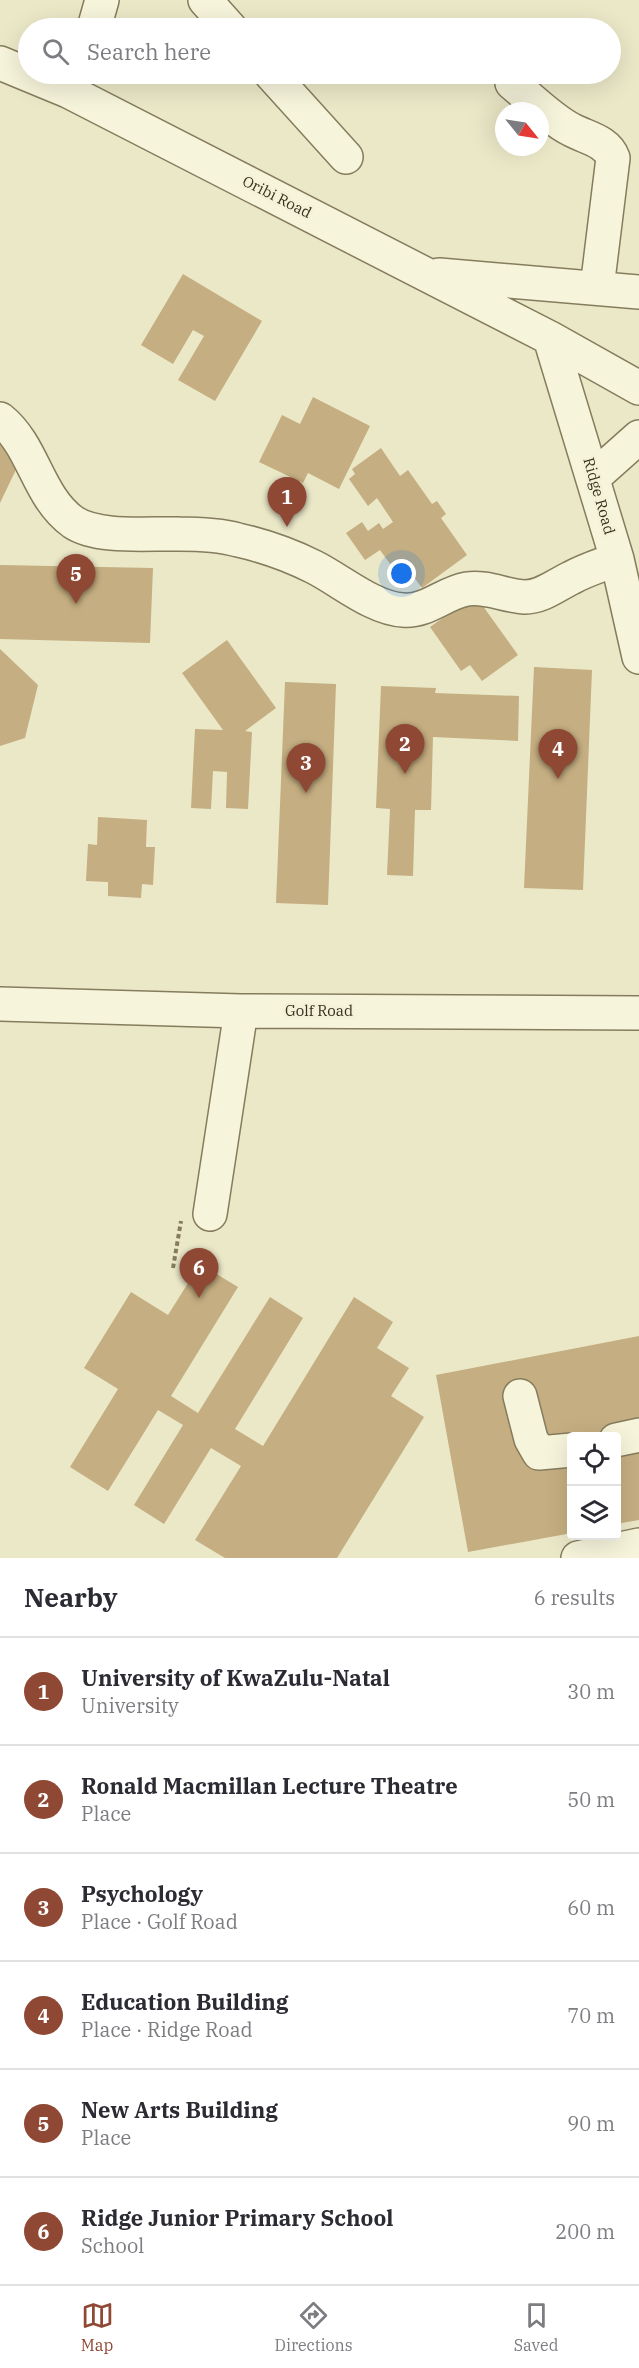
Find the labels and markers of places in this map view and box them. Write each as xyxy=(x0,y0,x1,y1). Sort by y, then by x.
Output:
pin: 1 xyxy=(268,478,306,527)
pin: 5 xyxy=(56,554,96,604)
pin: 2 xyxy=(386,724,424,774)
pin: 4 xyxy=(538,730,578,779)
pin: 3 xyxy=(286,744,326,793)
pin: 6 xyxy=(180,1248,218,1298)

